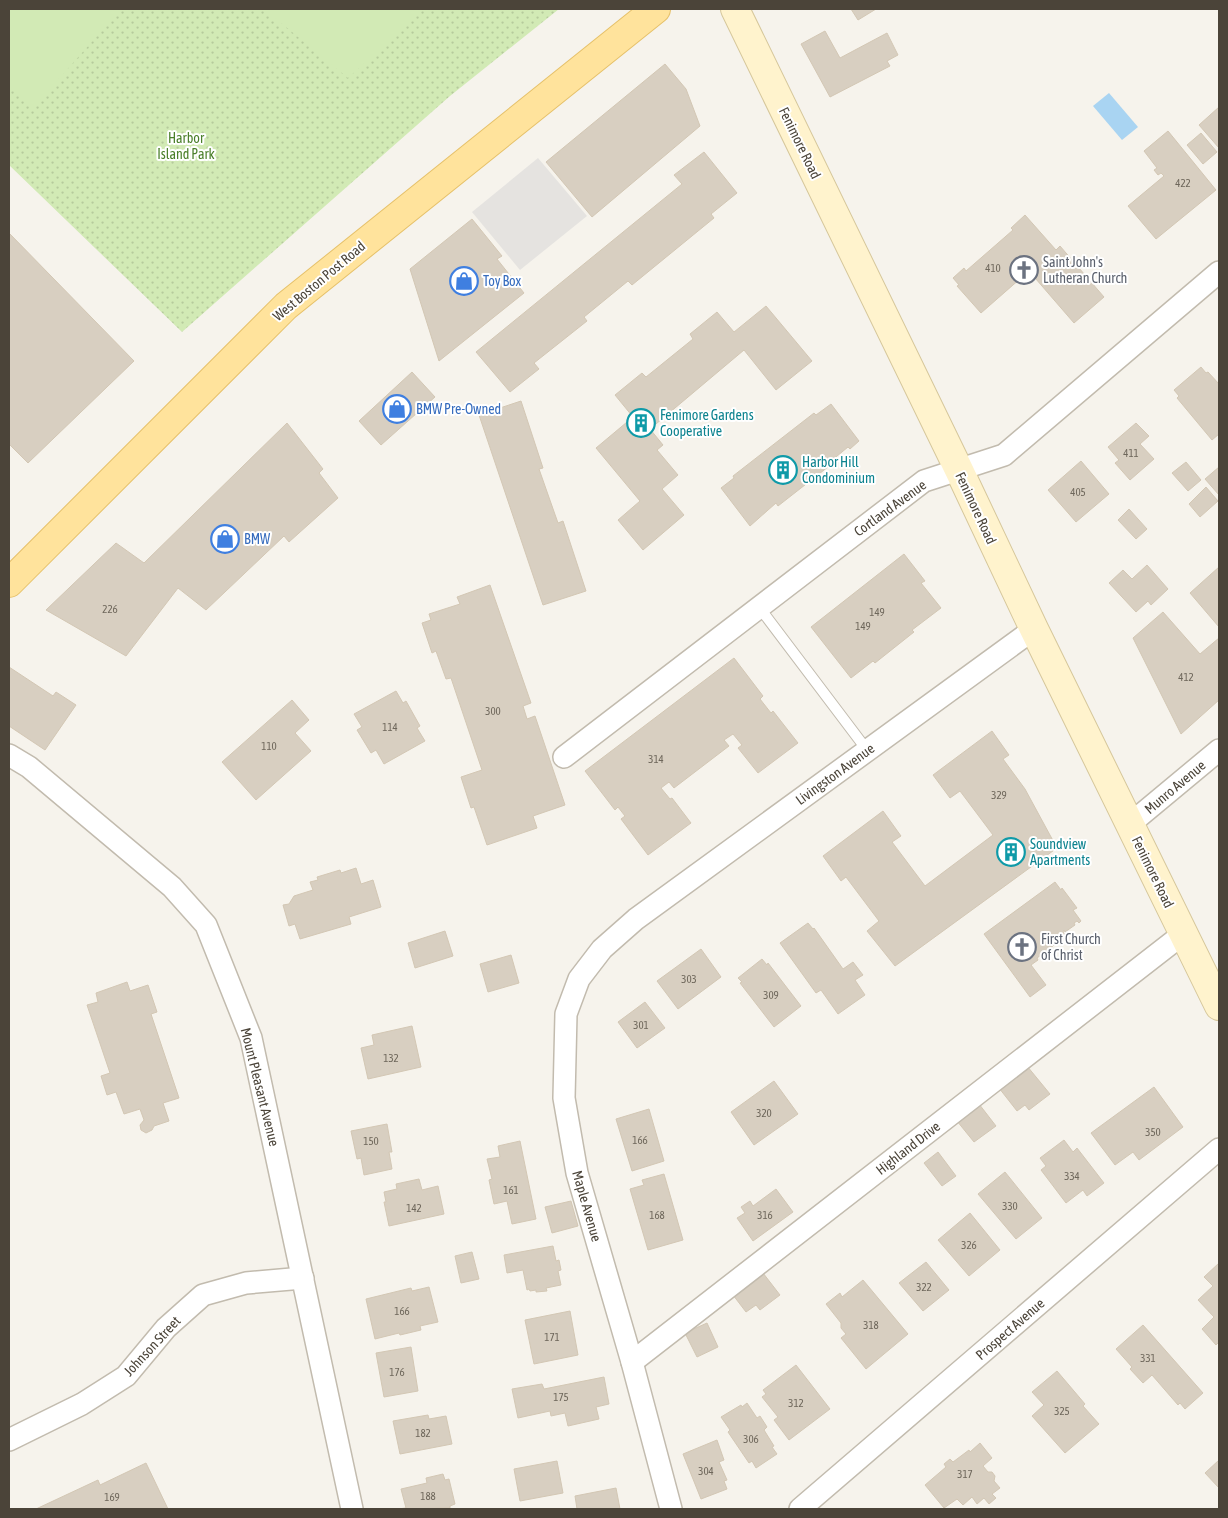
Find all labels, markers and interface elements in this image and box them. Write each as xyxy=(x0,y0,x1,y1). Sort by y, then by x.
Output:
street label: Fenimore Road xyxy=(776,105,824,181)
park label: Harbor Island Park xyxy=(157,130,215,162)
house number: 422 xyxy=(1175,177,1191,189)
street label: West Boston Post Road xyxy=(270,238,368,324)
place label: Saint John's Lutheran Church xyxy=(1043,254,1127,286)
church icon: Saint John's Lutheran Church xyxy=(1009,255,1039,285)
house number: 410 xyxy=(985,262,1001,274)
shop icon: Toy Box xyxy=(449,266,479,296)
place label: Toy Box xyxy=(483,273,522,289)
shop icon: BMW Pre-Owned xyxy=(382,394,412,424)
place label: BMW Pre-Owned xyxy=(416,401,501,417)
place label: Fenimore Gardens Cooperative xyxy=(660,407,754,439)
building icon: Fenimore Gardens Cooperative xyxy=(626,408,656,438)
house number: 411 xyxy=(1123,447,1139,459)
place label: Harbor Hill Condominium xyxy=(802,454,875,486)
building icon: Harbor Hill Condominium xyxy=(768,455,798,485)
street label: Fenimore Road xyxy=(952,469,1000,547)
street label: Cortland Avenue xyxy=(851,476,929,540)
house number: 405 xyxy=(1070,486,1086,498)
shop icon: BMW xyxy=(210,524,240,554)
place label: BMW xyxy=(244,531,271,547)
house number: 226 xyxy=(102,603,118,615)
house number: 149 xyxy=(869,606,885,618)
house number: 149 xyxy=(855,620,871,632)
house number: 412 xyxy=(1178,671,1194,683)
house number: 300 xyxy=(485,705,501,717)
house number: 114 xyxy=(382,721,398,733)
house number: 110 xyxy=(261,740,277,752)
street label: Livingston Avenue xyxy=(793,740,877,808)
house number: 314 xyxy=(648,753,664,765)
street label: Munro Avenue xyxy=(1141,757,1209,817)
house number: 329 xyxy=(991,789,1007,801)
street label: Fenimore Road xyxy=(1129,834,1177,910)
place label: Soundview Apartments xyxy=(1030,836,1090,868)
building icon: Soundview Apartments xyxy=(996,837,1026,867)
place label: First Church of Christ xyxy=(1041,931,1101,963)
church icon: First Church of Christ xyxy=(1007,932,1037,962)
house number: 303 xyxy=(681,973,697,985)
house number: 309 xyxy=(763,989,779,1001)
house number: 301 xyxy=(633,1019,649,1031)
street label: Mount Pleasant Avenue xyxy=(238,1026,282,1148)
house number: 132 xyxy=(383,1052,399,1064)
house number: 320 xyxy=(756,1107,772,1119)
street label: Highland Drive xyxy=(873,1118,943,1178)
house number: 350 xyxy=(1145,1126,1161,1138)
house number: 166 xyxy=(632,1134,648,1146)
house number: 150 xyxy=(363,1135,379,1147)
street label: Maple Avenue xyxy=(569,1169,605,1243)
house number: 334 xyxy=(1064,1170,1080,1182)
house number: 161 xyxy=(503,1184,519,1196)
house number: 330 xyxy=(1002,1200,1018,1212)
house number: 142 xyxy=(406,1202,422,1214)
house number: 168 xyxy=(649,1209,665,1221)
house number: 316 xyxy=(757,1209,773,1221)
house number: 326 xyxy=(961,1239,977,1251)
house number: 322 xyxy=(916,1281,932,1293)
street label: Prospect Avenue xyxy=(973,1295,1047,1363)
house number: 166 xyxy=(394,1305,410,1317)
street label: Johnson Street xyxy=(120,1313,184,1379)
house number: 318 xyxy=(863,1319,879,1331)
house number: 171 xyxy=(544,1331,560,1343)
house number: 331 xyxy=(1140,1352,1156,1364)
house number: 176 xyxy=(389,1366,405,1378)
house number: 175 xyxy=(553,1391,569,1403)
house number: 312 xyxy=(788,1397,804,1409)
house number: 325 xyxy=(1054,1405,1070,1417)
house number: 182 xyxy=(415,1427,431,1439)
house number: 306 xyxy=(743,1433,759,1445)
house number: 304 xyxy=(698,1465,714,1477)
house number: 317 xyxy=(957,1468,973,1480)
house number: 188 xyxy=(420,1490,436,1502)
house number: 169 xyxy=(104,1491,120,1503)

